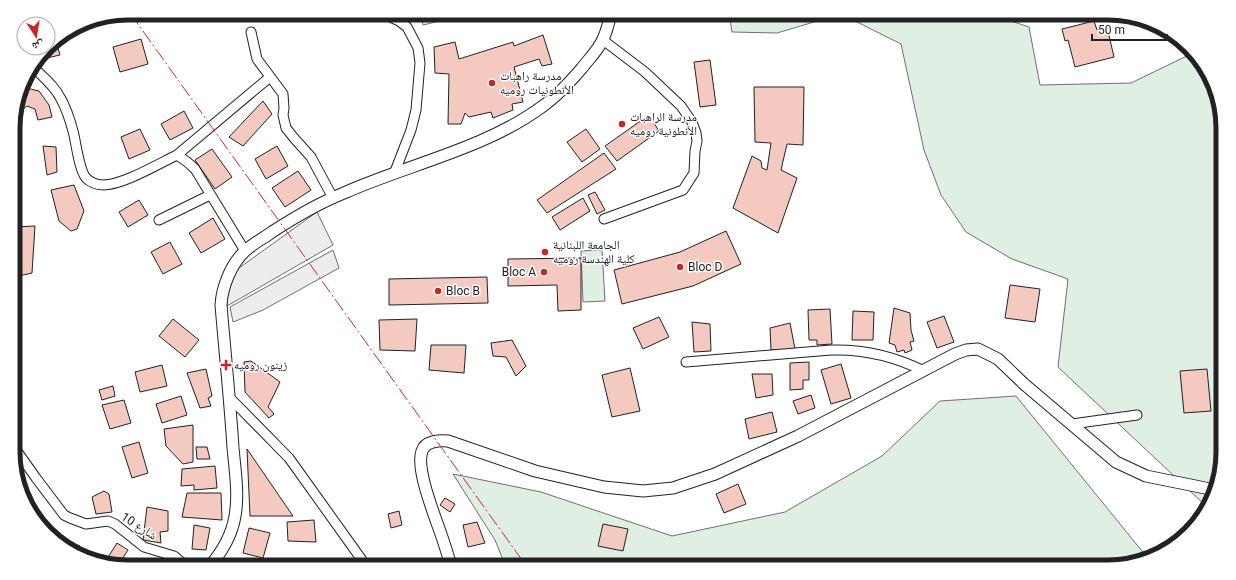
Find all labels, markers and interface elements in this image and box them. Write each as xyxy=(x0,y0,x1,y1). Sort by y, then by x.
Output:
north arrow xyxy=(16,16,56,56)
scale bar xyxy=(1092,16,1167,42)
text: 50 m xyxy=(1098,23,1125,37)
text: ش xyxy=(30,37,45,53)
place label: مدرسة راهبات الأنطونيات روميه xyxy=(500,69,574,97)
marker: مدرسة راهبات الأنطونيات روميه xyxy=(487,78,497,88)
place label: مدرسة الراهبات الأنطونية روميه xyxy=(630,110,697,138)
marker: مدرسة الراهبات الأنطونية روميه xyxy=(617,119,627,129)
place label: الجامعة اللبنانية كلية الهندسة روميه xyxy=(553,238,635,266)
marker: الجامعة اللبنانية كلية الهندسة روميه xyxy=(540,247,550,257)
place label: Bloc D xyxy=(688,260,722,274)
marker: Bloc D xyxy=(675,262,685,272)
place label: Bloc A xyxy=(502,265,536,279)
marker: Bloc A xyxy=(539,267,549,277)
place label: Bloc B xyxy=(446,284,480,298)
marker: Bloc B xyxy=(433,286,443,296)
place label: زينون روميه xyxy=(234,358,288,372)
marker: زينون روميه xyxy=(221,360,231,370)
street label: شارع 10 xyxy=(118,509,159,543)

